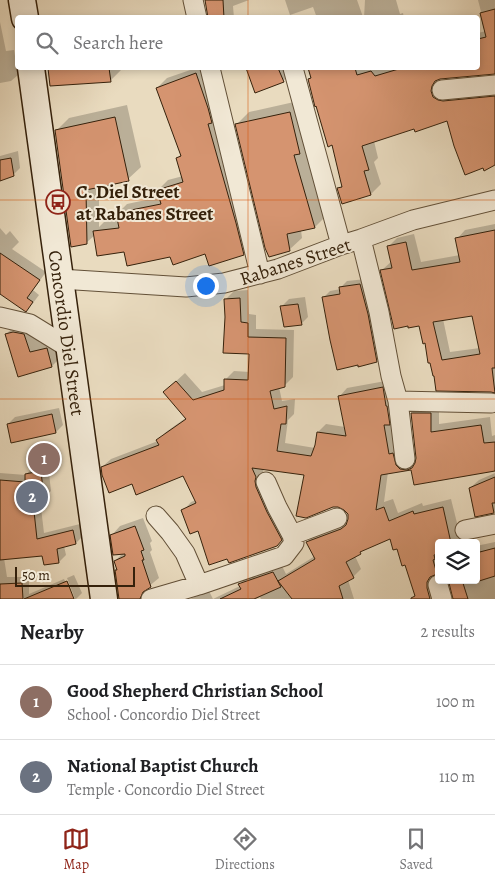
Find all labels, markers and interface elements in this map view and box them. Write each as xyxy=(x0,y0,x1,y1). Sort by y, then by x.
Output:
search box xyxy=(15,15,480,70)
icon: search xyxy=(33,29,61,57)
text: Search here xyxy=(73,30,163,56)
place label: C. Diel Street at Rabanes Street xyxy=(76,179,214,227)
bus stop icon: C. Diel Street at Rabanes Street xyxy=(45,189,71,215)
street label: Rabanes Street xyxy=(236,232,354,292)
street label: Concordio Diel Street xyxy=(42,249,90,418)
your location xyxy=(193,273,219,299)
pin: 1 xyxy=(28,440,60,478)
pin: 2 xyxy=(16,478,48,516)
map controls xyxy=(435,539,480,584)
button: layers xyxy=(435,539,480,584)
scale bar xyxy=(15,564,135,587)
text: 50 m xyxy=(22,566,50,585)
text: Nearby xyxy=(20,618,83,646)
text: 2 results xyxy=(420,621,475,643)
text: Good Shepherd Christian School xyxy=(67,678,323,704)
text: 1 xyxy=(33,691,39,713)
text: 100 m xyxy=(436,691,475,713)
text: School · Concordio Diel Street xyxy=(67,704,260,726)
text: National Baptist Church xyxy=(67,753,259,779)
text: 2 xyxy=(32,766,40,788)
text: 110 m xyxy=(439,766,475,788)
text: Temple · Concordio Diel Street xyxy=(67,779,265,801)
tab: Map xyxy=(62,825,90,874)
tab: Directions xyxy=(215,825,275,874)
tab: Saved xyxy=(400,825,433,874)

